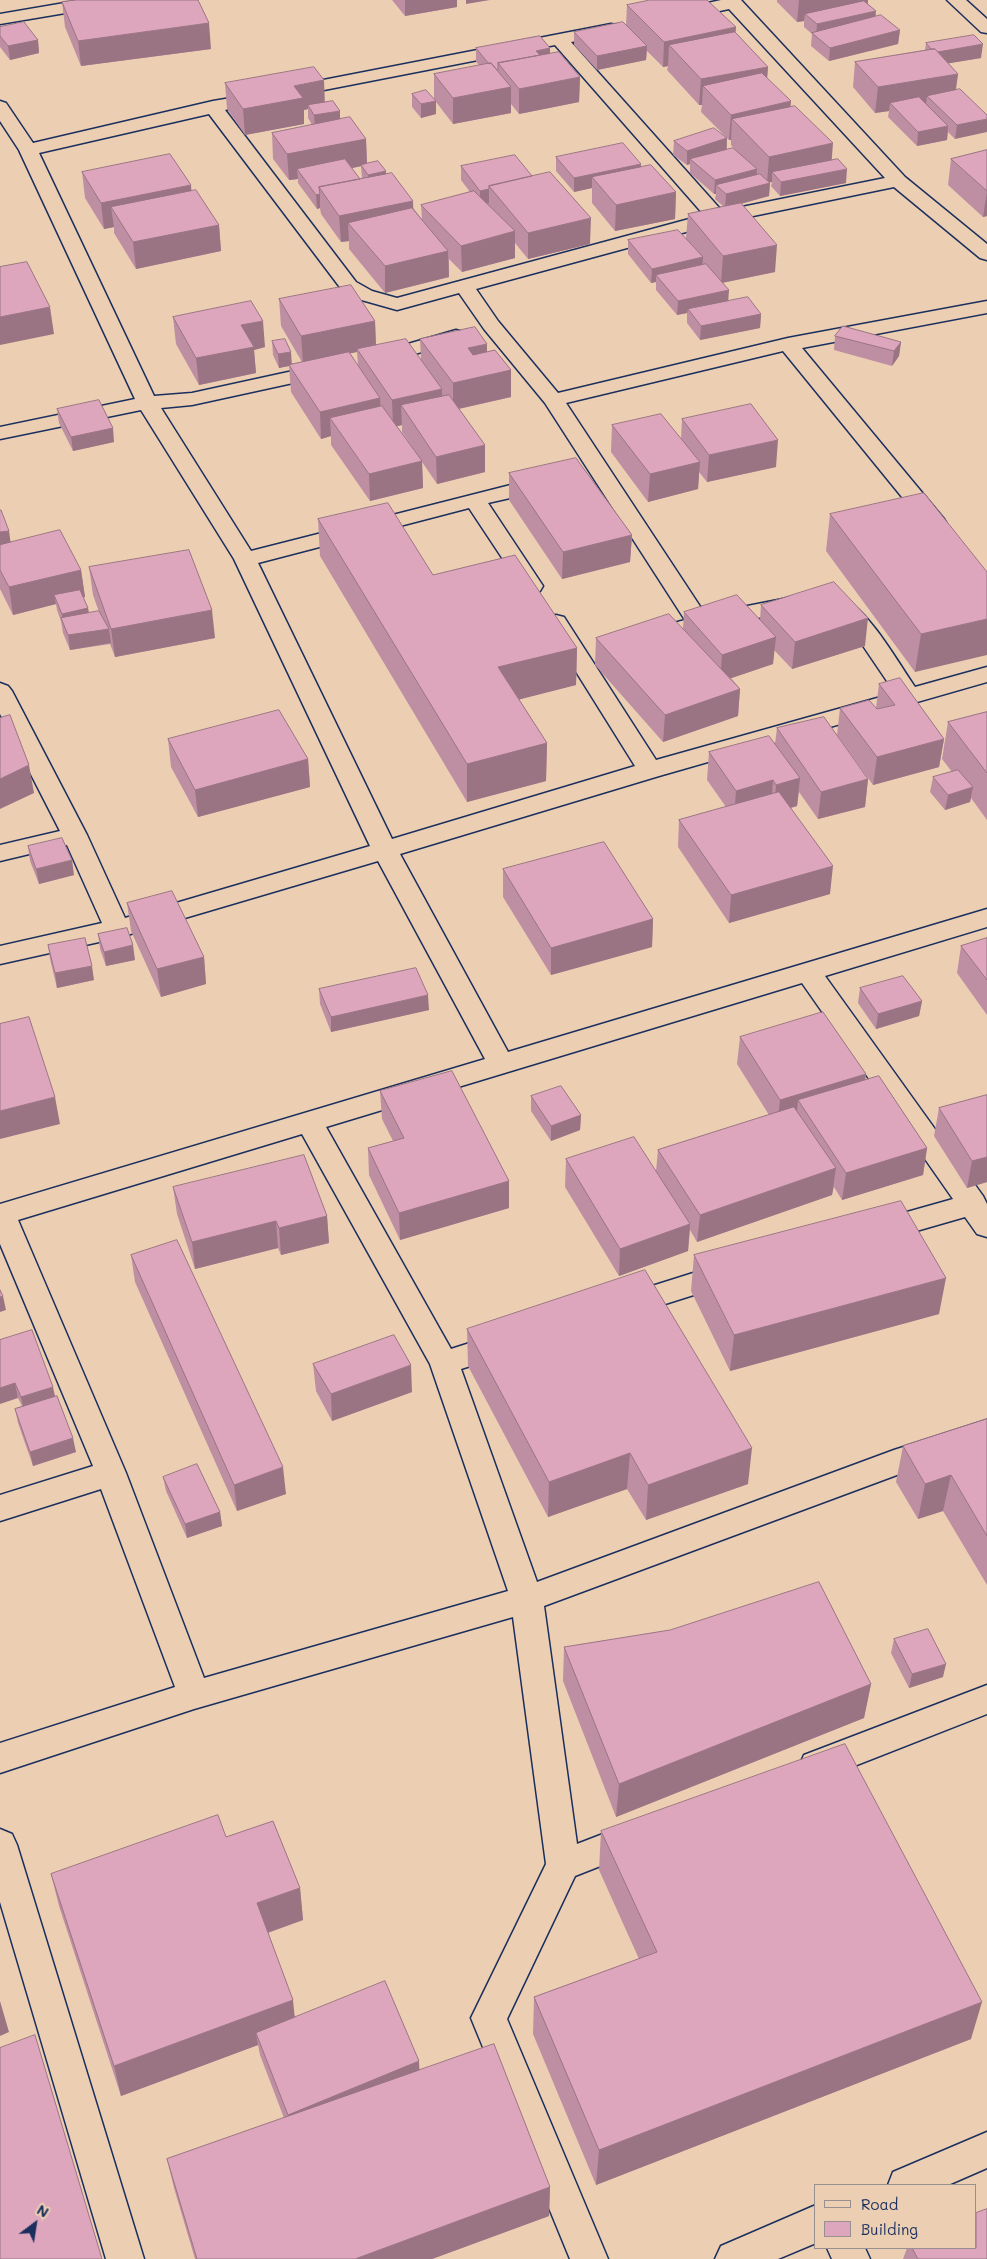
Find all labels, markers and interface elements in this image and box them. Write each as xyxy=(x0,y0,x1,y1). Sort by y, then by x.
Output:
legend xyxy=(814,2184,977,2249)
text: Road xyxy=(861,2194,898,2214)
north arrow xyxy=(10,2199,60,2249)
text: N xyxy=(34,2200,52,2222)
text: Building xyxy=(861,2219,918,2239)

